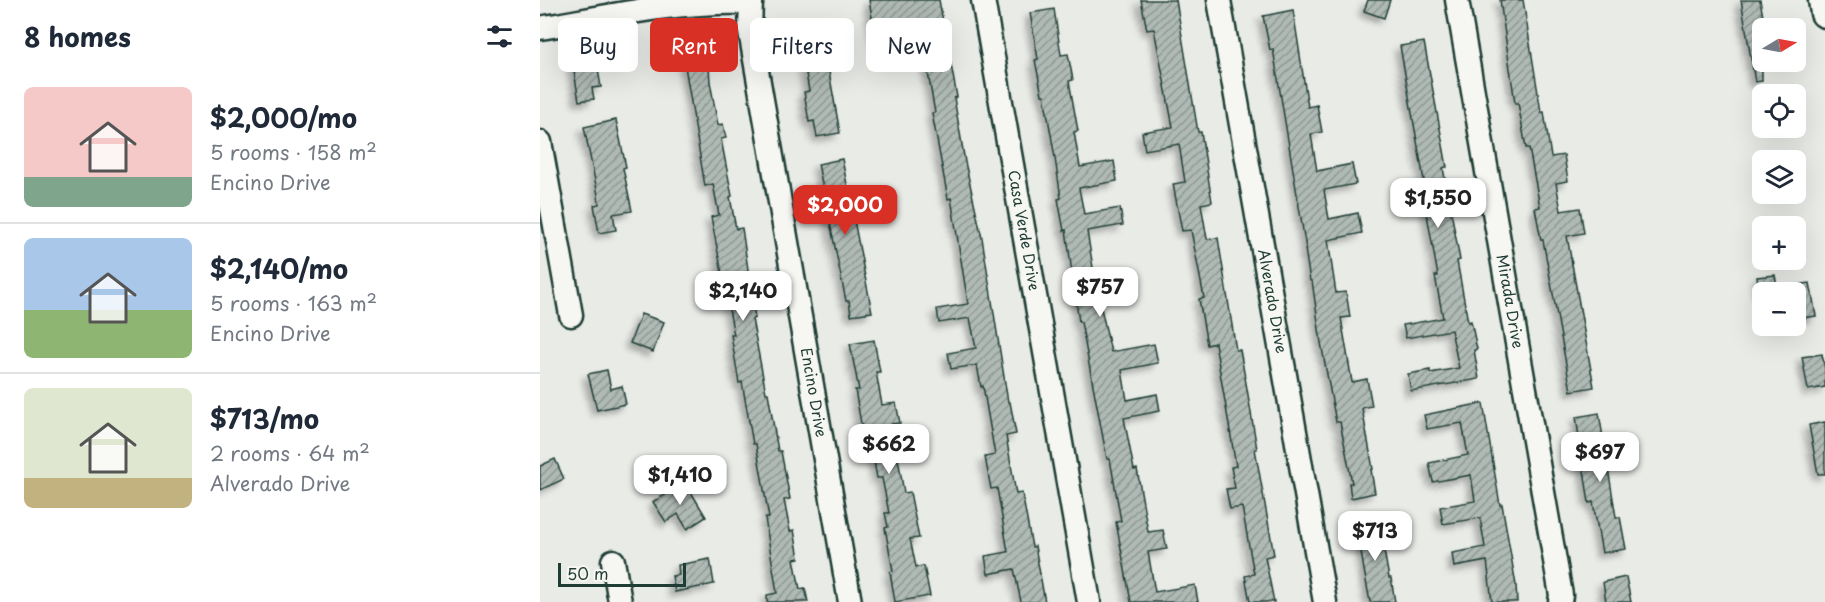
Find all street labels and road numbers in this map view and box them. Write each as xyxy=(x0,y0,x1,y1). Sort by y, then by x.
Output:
street label: Casa Verde Drive xyxy=(1003,168,1047,292)
street label: Alverado Drive xyxy=(1253,247,1294,355)
street label: Mirada Drive xyxy=(1492,252,1531,350)
street label: Encino Drive xyxy=(796,346,834,439)

